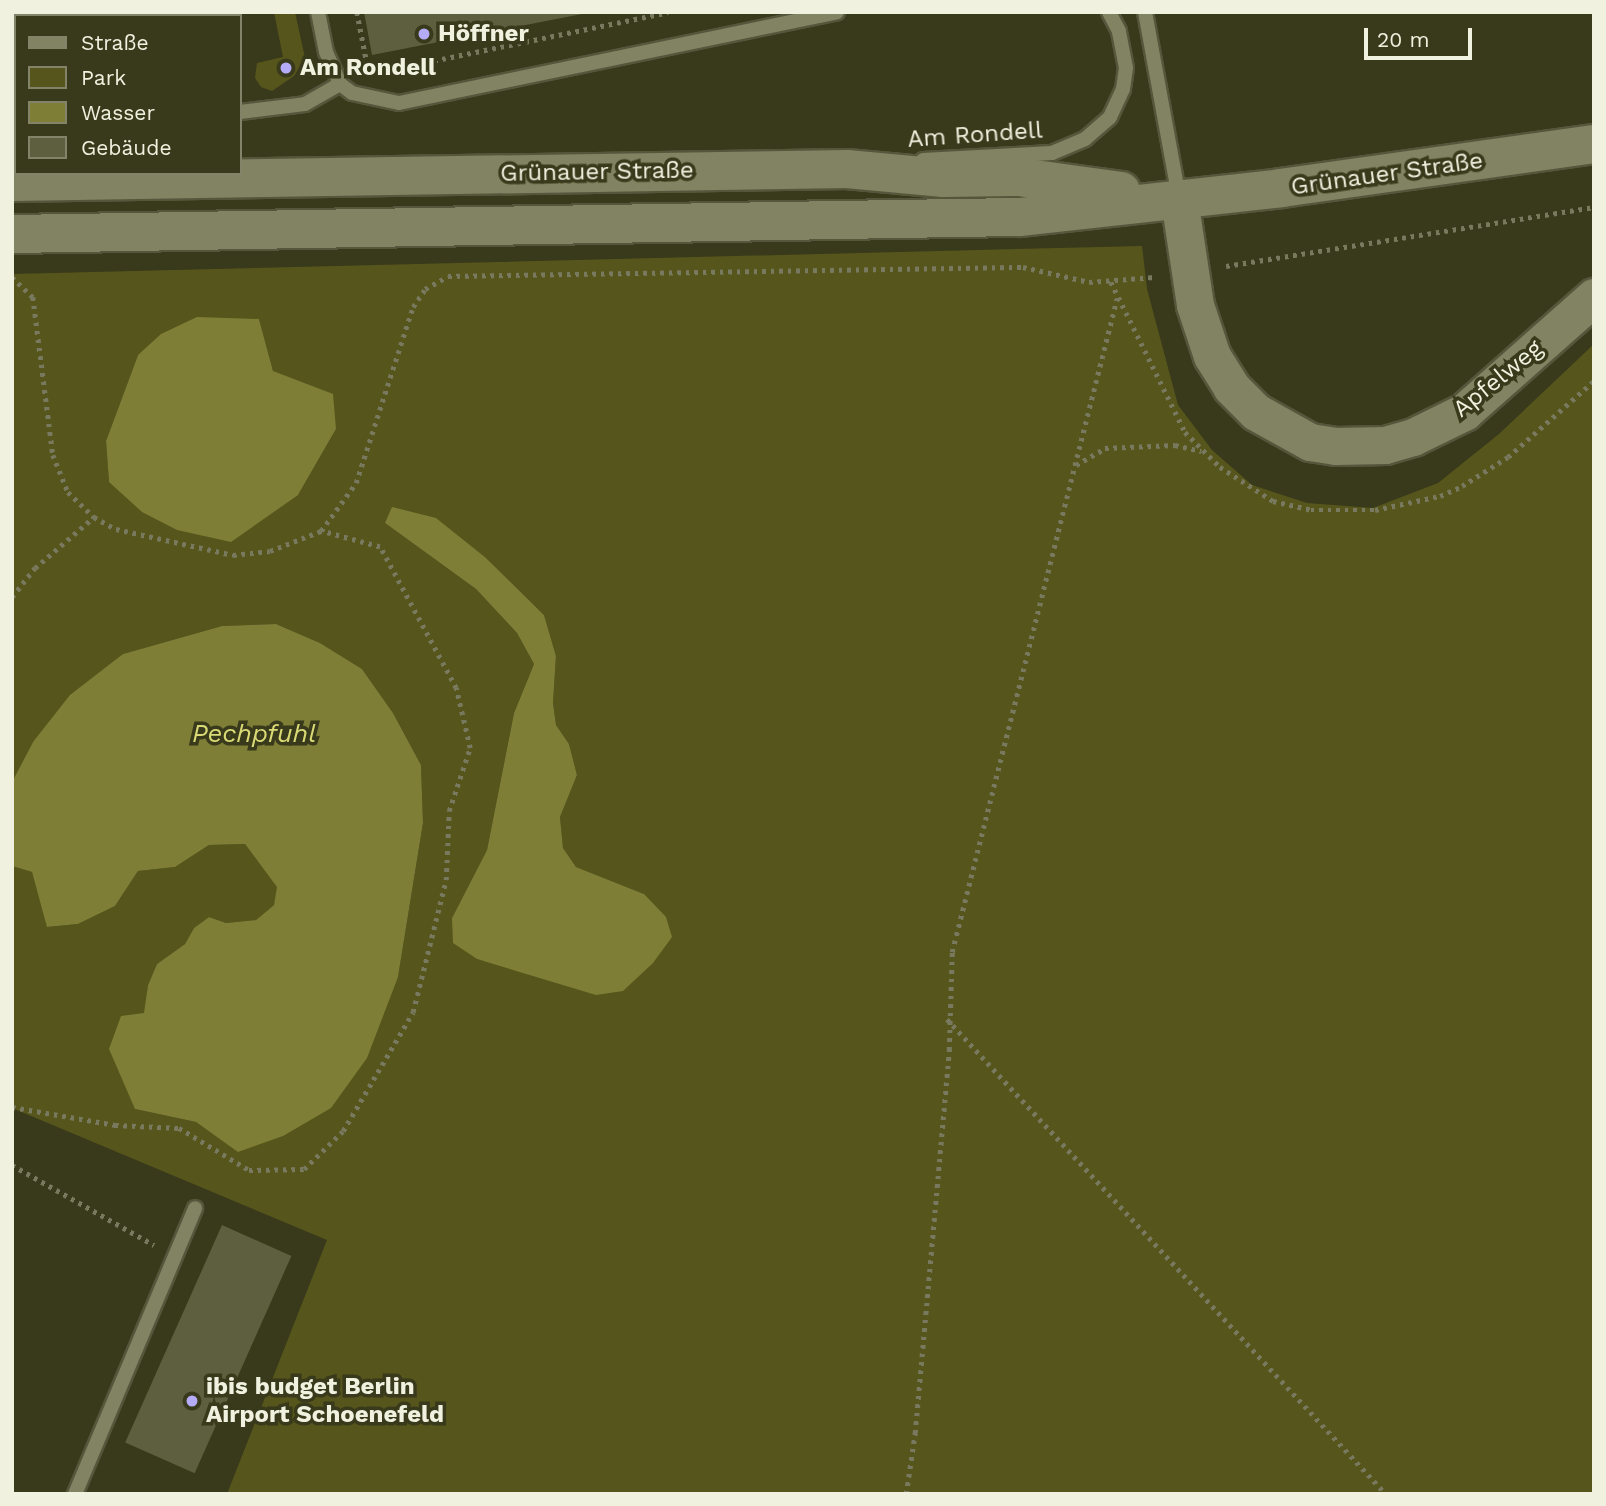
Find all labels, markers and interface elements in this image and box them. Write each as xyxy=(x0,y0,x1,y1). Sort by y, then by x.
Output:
legend xyxy=(14,14,242,175)
scale bar xyxy=(1368,14,1476,58)
place label: Höffner xyxy=(438,20,529,48)
marker: Höffner xyxy=(416,26,432,42)
text: 20 m xyxy=(1377,27,1429,52)
text: Straße xyxy=(81,30,149,55)
place label: Am Rondell xyxy=(300,54,436,82)
marker: Am Rondell xyxy=(278,60,294,76)
text: Park xyxy=(81,65,126,90)
text: Wasser xyxy=(81,100,155,125)
street label: Am Rondell xyxy=(907,116,1043,154)
text: Gebäude xyxy=(81,135,172,160)
street label: Grünauer Straße xyxy=(1289,146,1485,202)
street label: Grünauer Straße xyxy=(500,156,694,188)
street label: Apfelweg xyxy=(1447,334,1549,424)
water label: Pechpfuhl xyxy=(192,718,316,750)
place label: ibis budget Berlin Airport Schoenefeld xyxy=(206,1373,444,1429)
marker: ibis budget Berlin Airport Schoenefeld xyxy=(184,1393,200,1409)

